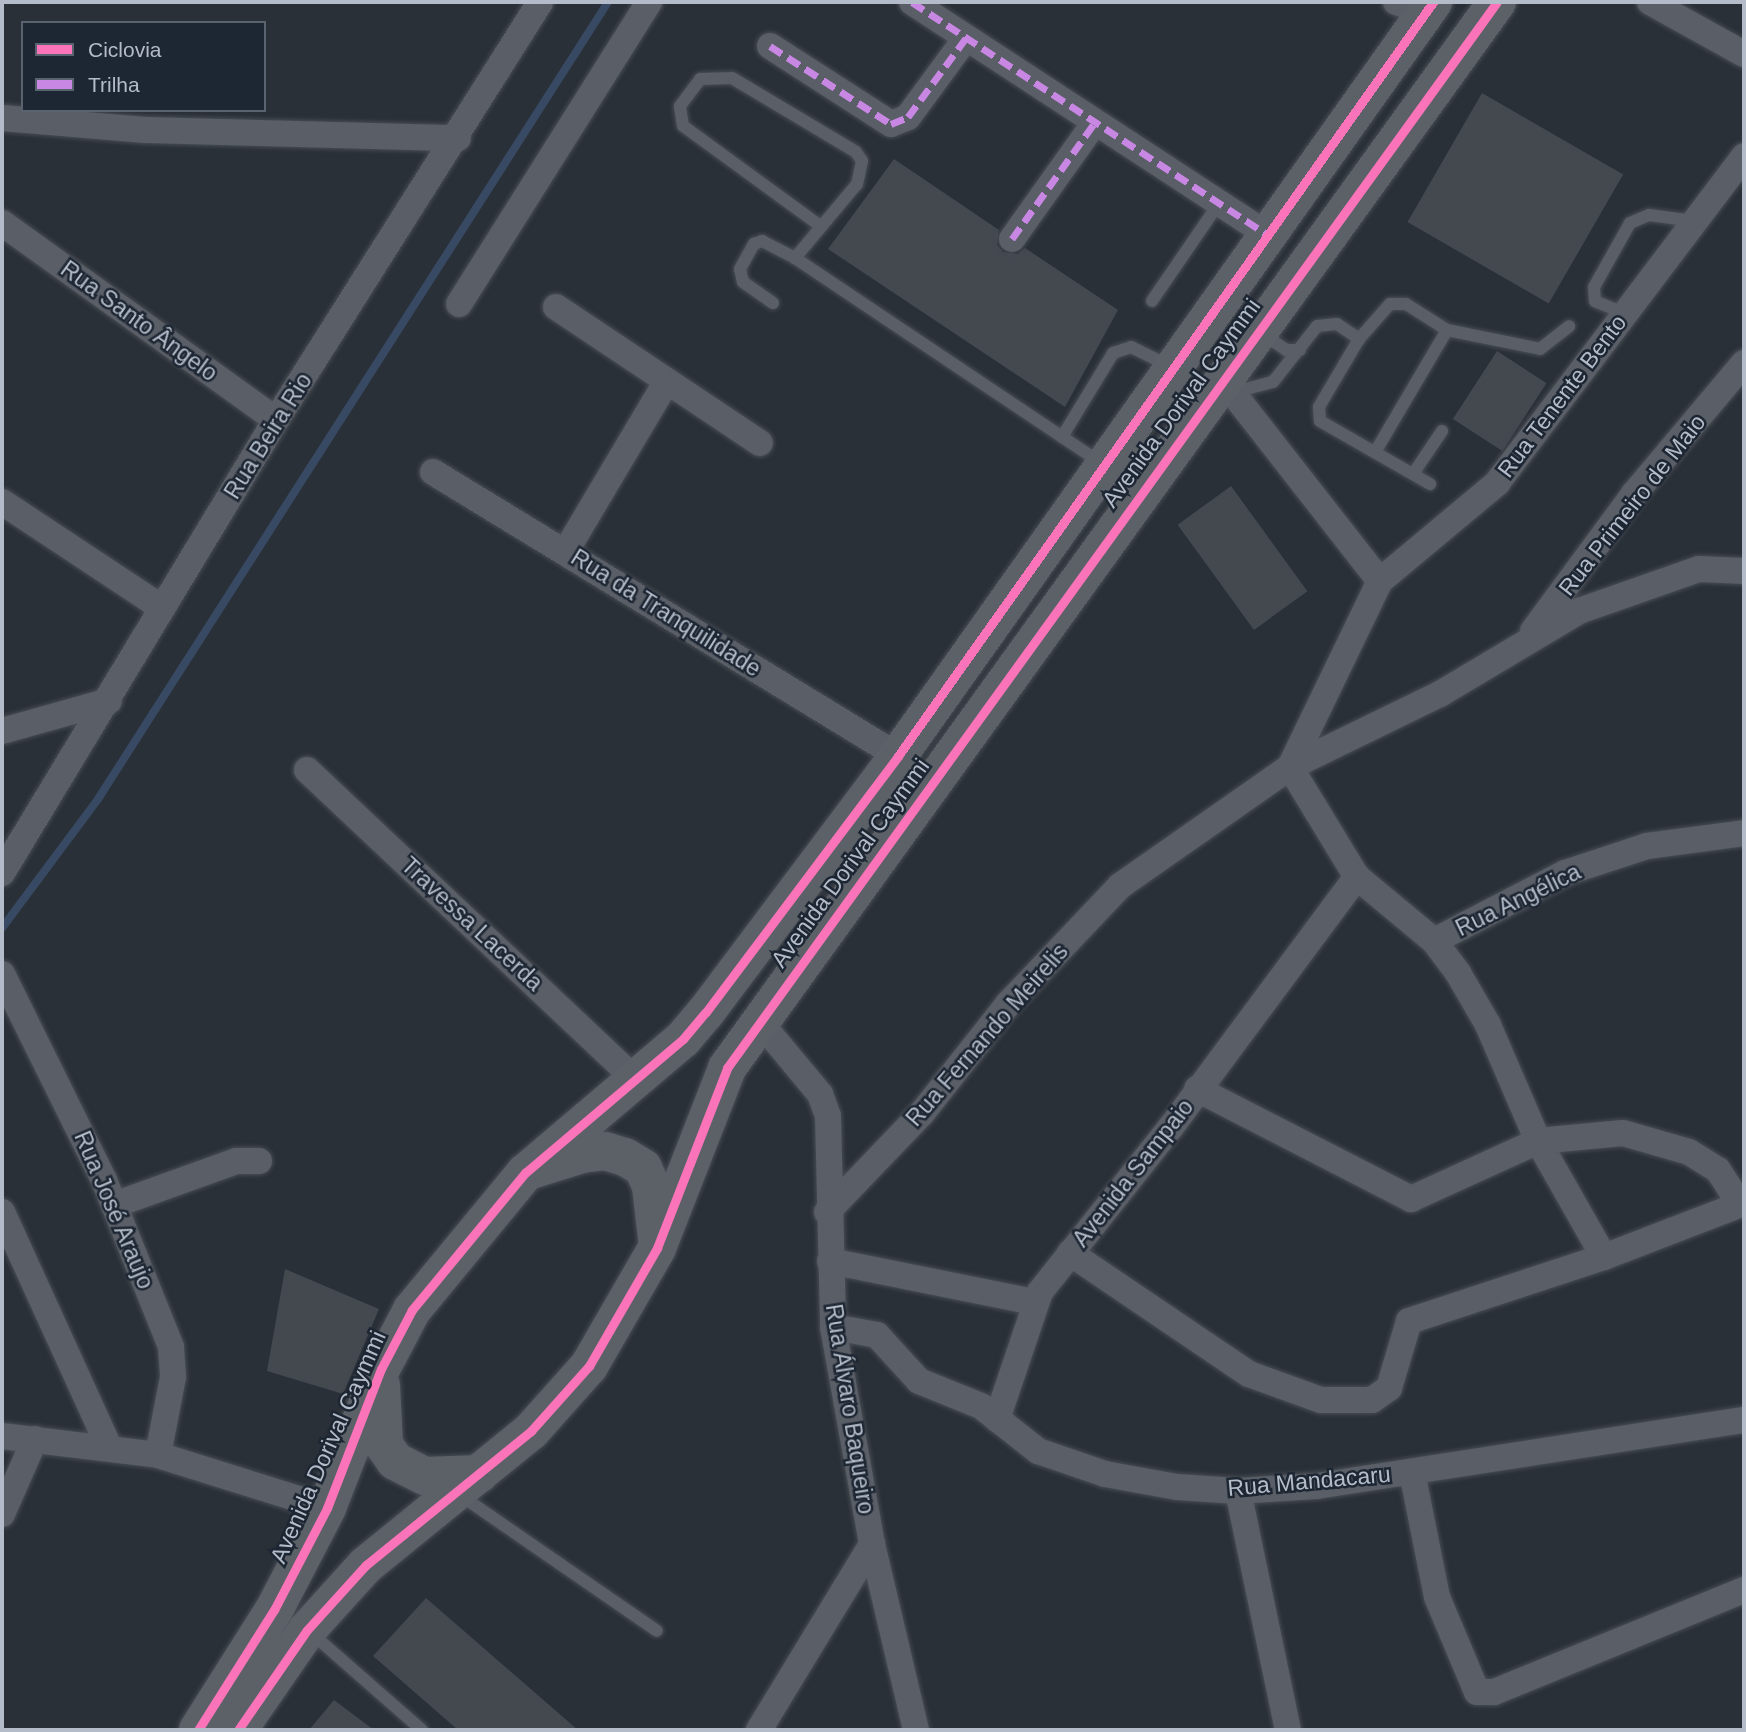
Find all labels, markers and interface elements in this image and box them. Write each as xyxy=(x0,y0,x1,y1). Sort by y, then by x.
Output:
legend xyxy=(21,21,266,112)
text: Ciclovia xyxy=(88,38,162,61)
text: Trilha xyxy=(88,73,140,96)
street label: Rua Santo Ângelo xyxy=(55,255,223,387)
street label: Avenida Dorival Caymmi xyxy=(1096,293,1266,513)
street label: Rua Tenente Bento xyxy=(1492,309,1632,483)
street label: Rua Beira Rio xyxy=(218,368,318,504)
street label: Rua Primeiro de Maio xyxy=(1553,409,1711,601)
street label: Rua da Tranquilidade xyxy=(566,543,766,683)
street label: Avenida Dorival Caymmi xyxy=(765,753,935,973)
street label: Travessa Lacerda xyxy=(396,851,548,997)
street label: Rua Angélica xyxy=(1450,858,1586,942)
street label: Rua Fernando Meirelis xyxy=(900,938,1074,1132)
street label: Avenida Sampaio xyxy=(1067,1094,1199,1252)
street label: Rua José Araujo xyxy=(68,1126,160,1294)
street label: Rua Álvaro Baqueiro xyxy=(820,1302,880,1516)
street label: Avenida Dorival Caymmi xyxy=(264,1327,392,1567)
street label: Rua Mandacaru xyxy=(1226,1460,1392,1502)

